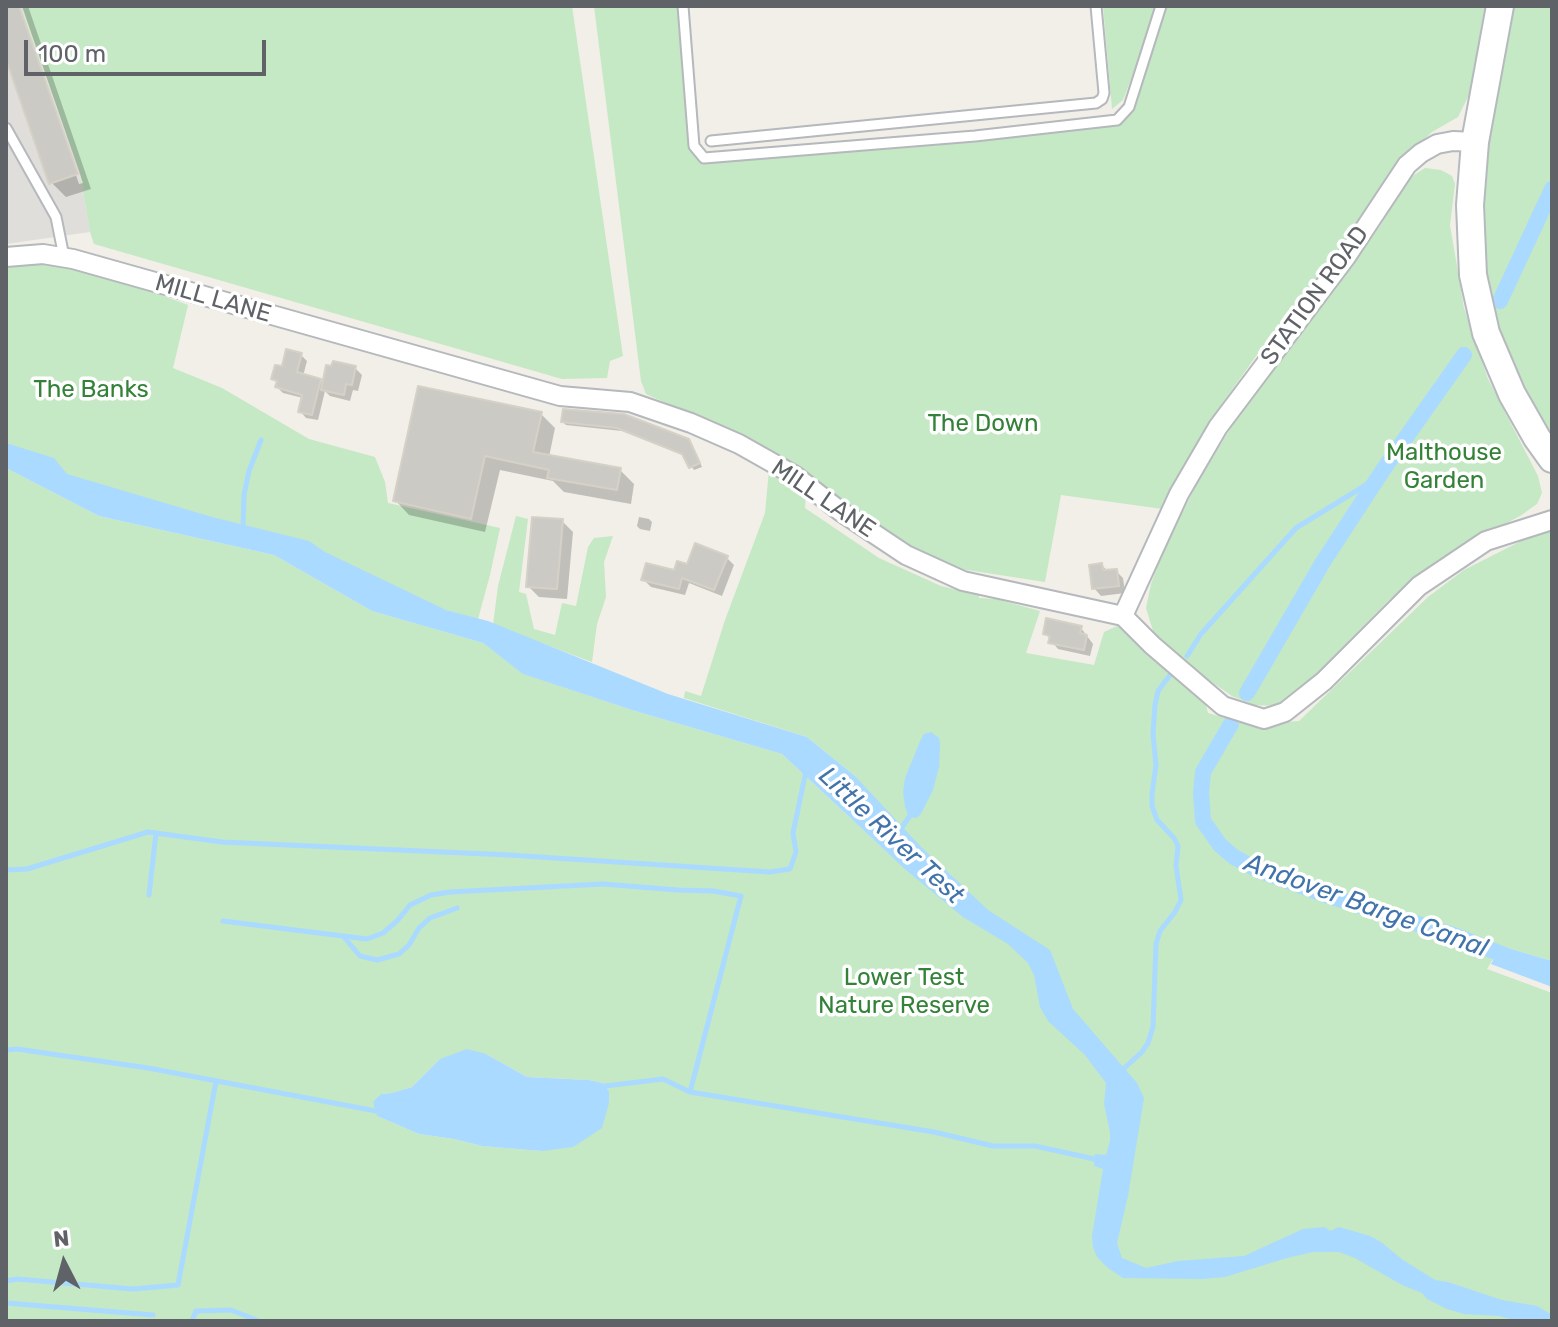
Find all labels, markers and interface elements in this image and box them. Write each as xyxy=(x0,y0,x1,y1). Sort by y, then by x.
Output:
scale bar xyxy=(28,24,270,74)
text: 100 m xyxy=(38,40,106,68)
street label: STATION ROAD xyxy=(1255,221,1375,371)
street label: MILL LANE xyxy=(152,269,274,329)
park label: The Banks xyxy=(33,376,149,404)
park label: The Down xyxy=(927,410,1039,438)
park label: Malthouse Garden xyxy=(1386,439,1502,495)
street label: MILL LANE xyxy=(765,454,881,544)
water label: Little River Test xyxy=(812,761,970,911)
water label: Andover Barge Canal xyxy=(1240,847,1492,965)
park label: Lower Test Nature Reserve xyxy=(818,964,990,1020)
north arrow xyxy=(24,1223,104,1303)
text: N xyxy=(52,1224,71,1253)

